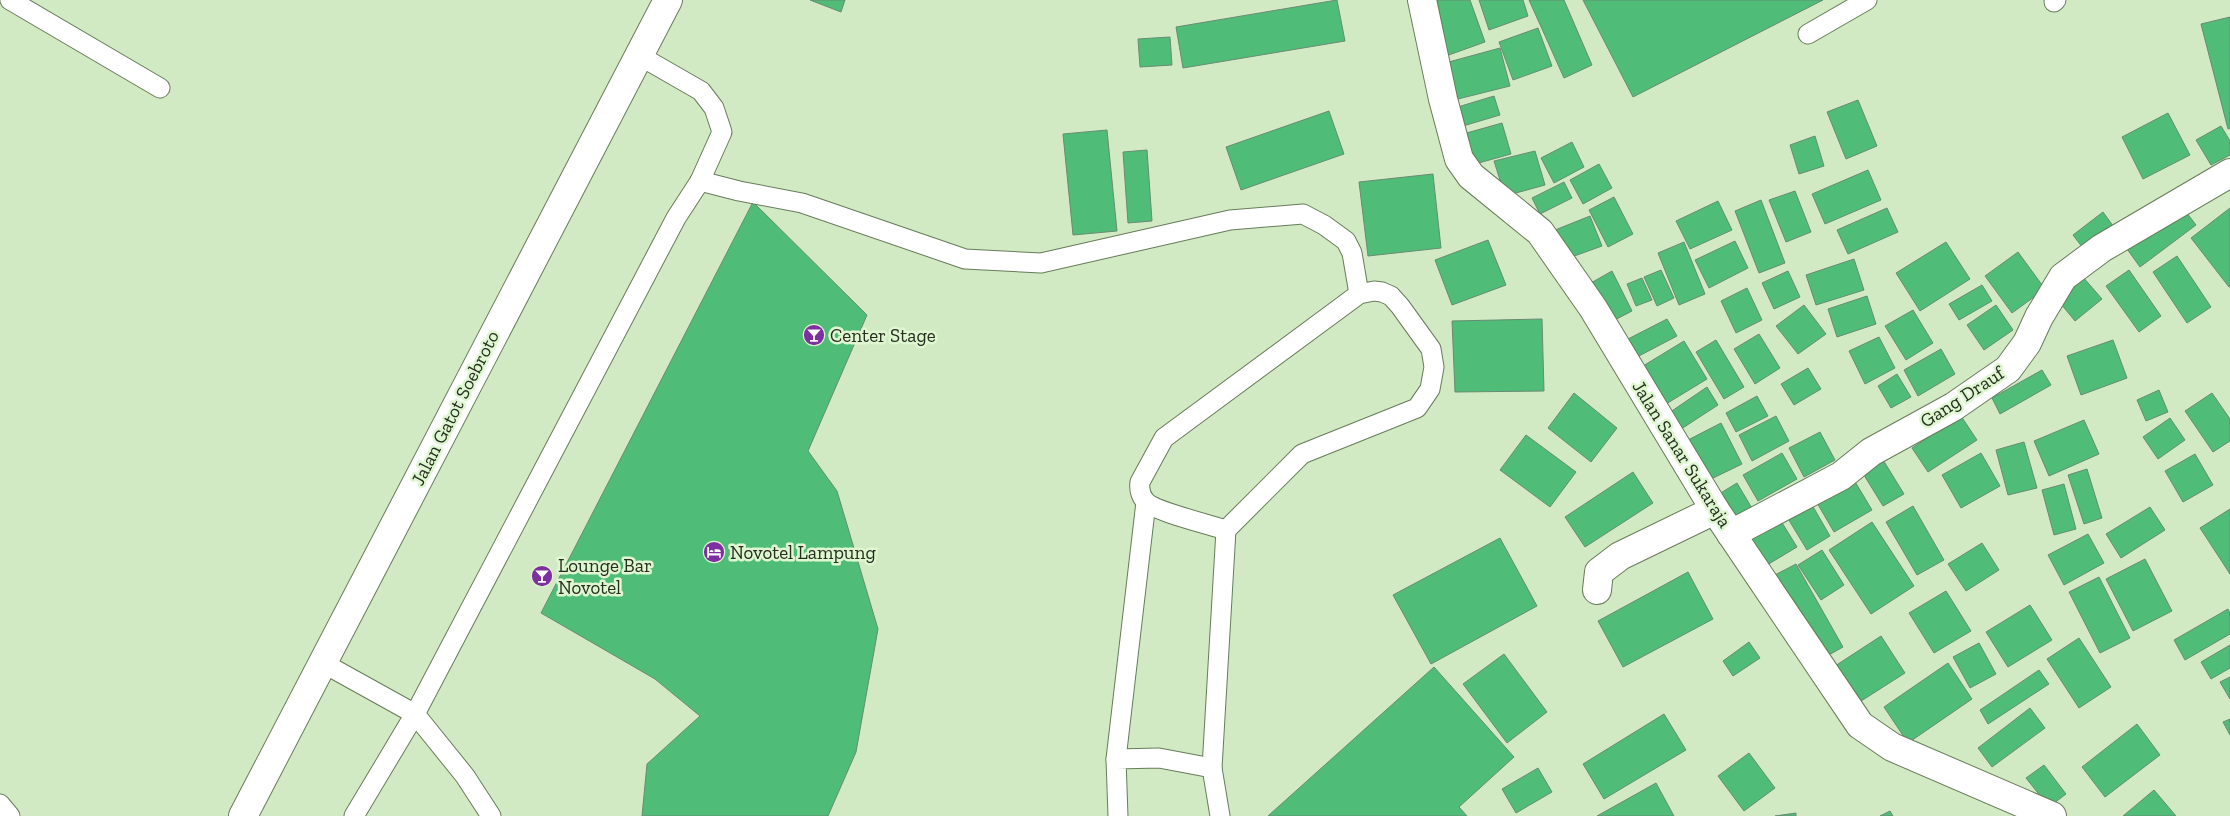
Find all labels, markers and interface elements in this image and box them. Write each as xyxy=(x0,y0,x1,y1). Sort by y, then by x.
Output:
bar icon: Center Stage xyxy=(802,323,826,347)
place label: Center Stage xyxy=(830,324,936,347)
street label: Jalan Gatot Soebroto xyxy=(406,327,504,489)
street label: Gang Drauf xyxy=(1916,360,2010,433)
street label: Jalan Sanar Sukaraja xyxy=(1627,376,1737,532)
hotel icon: Novotel Lampung xyxy=(702,540,726,564)
place label: Novotel Lampung xyxy=(730,541,876,564)
place label: Lounge Bar Novotel xyxy=(558,554,652,599)
bar icon: Lounge Bar Novotel xyxy=(530,564,554,588)

